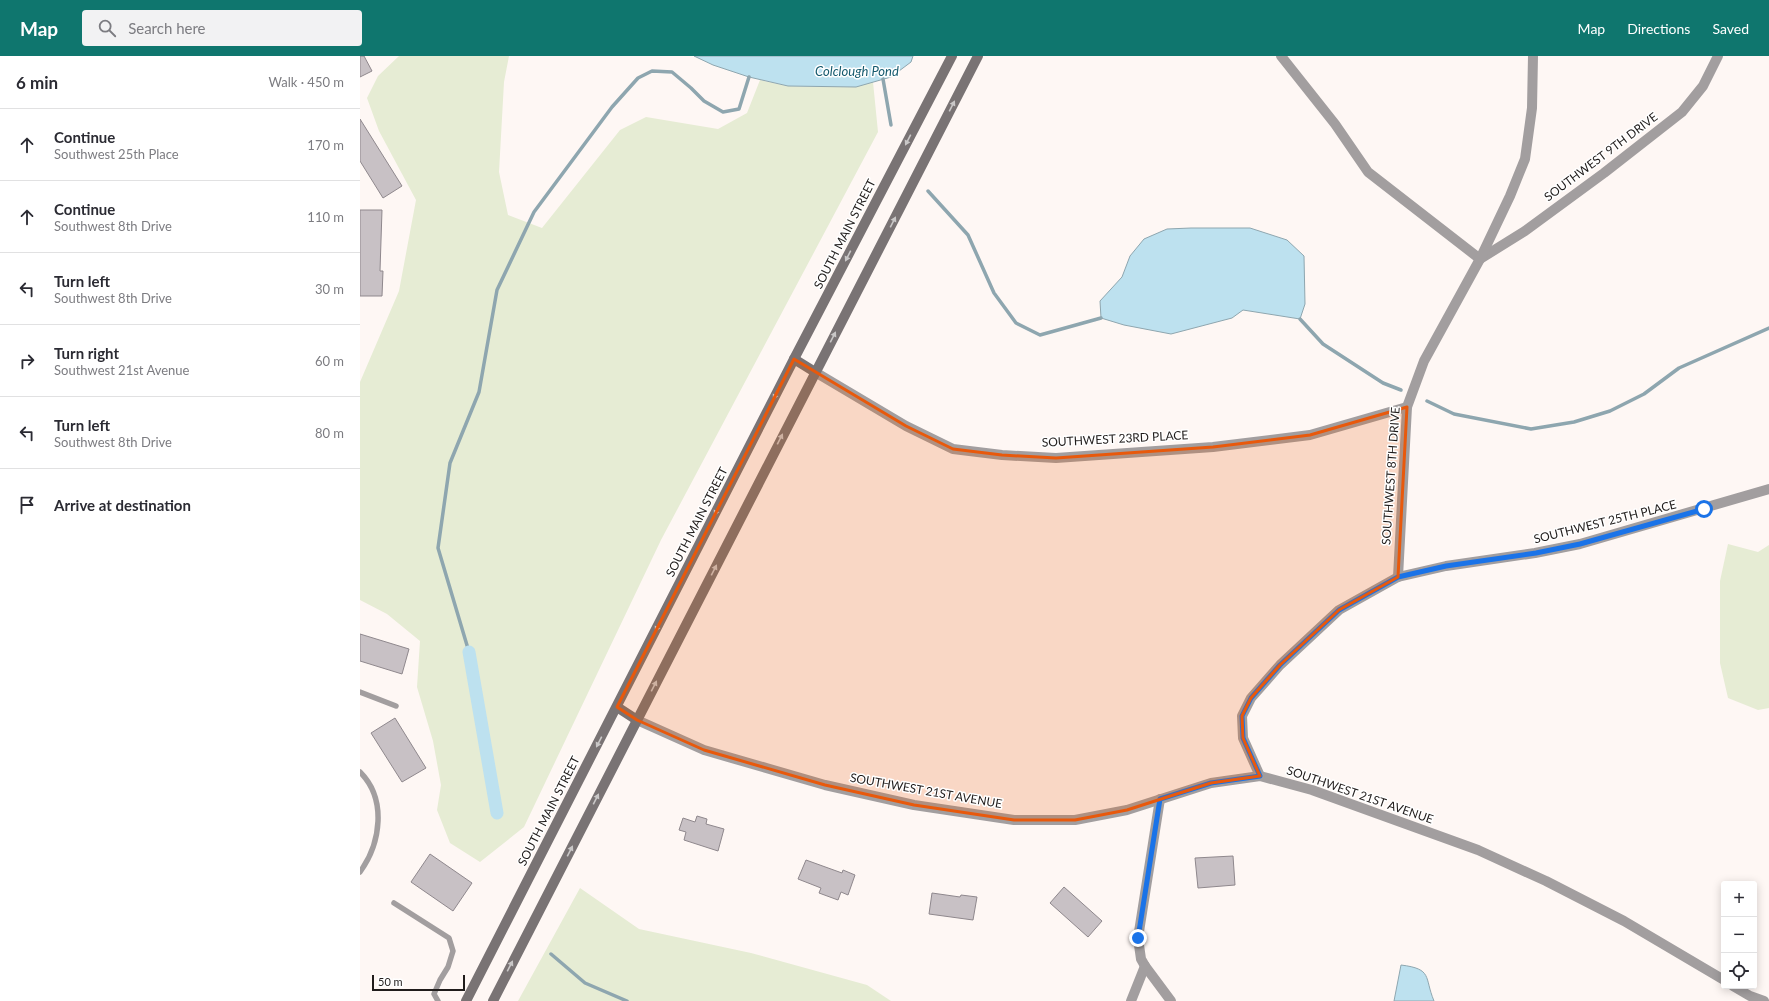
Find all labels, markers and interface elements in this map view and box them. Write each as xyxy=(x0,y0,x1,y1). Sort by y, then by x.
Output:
search box xyxy=(82,10,362,46)
text: Map xyxy=(20,17,58,40)
icon: search xyxy=(96,17,118,39)
text: Search here xyxy=(128,19,206,37)
text: Map xyxy=(1578,20,1605,37)
text: Directions xyxy=(1627,20,1690,37)
text: Saved xyxy=(1712,20,1749,37)
water label: Colclough Pond xyxy=(815,63,899,79)
text: 6 min xyxy=(16,72,58,93)
text: Walk · 450 m xyxy=(268,74,344,90)
one-way arrow xyxy=(949,101,956,112)
street label: SOUTHWEST 9TH DRIVE xyxy=(1541,109,1660,204)
text: Continue xyxy=(54,128,115,146)
icon: ahead xyxy=(16,134,38,156)
one-way arrow xyxy=(905,134,911,146)
text: 170 m xyxy=(307,137,344,153)
text: Southwest 25th Place xyxy=(54,146,179,162)
street label: SOUTH MAIN STREET xyxy=(810,176,879,291)
text: Continue xyxy=(54,200,115,218)
icon: ahead xyxy=(16,206,38,228)
text: 110 m xyxy=(307,209,344,225)
one-way arrow xyxy=(889,216,896,228)
text: Southwest 8th Drive xyxy=(54,218,172,234)
one-way arrow xyxy=(845,250,851,261)
text: Turn left xyxy=(54,272,110,290)
icon: left xyxy=(16,278,38,300)
text: 30 m xyxy=(315,281,344,297)
text: Southwest 8th Drive xyxy=(54,290,172,306)
one-way arrow xyxy=(830,332,836,343)
text: Turn right xyxy=(54,344,119,362)
icon: right xyxy=(16,350,38,372)
text: 60 m xyxy=(315,353,344,369)
text: Southwest 21st Avenue xyxy=(54,362,189,378)
one-way arrow xyxy=(773,389,779,400)
street label: SOUTHWEST 8TH DRIVE xyxy=(1378,406,1403,545)
text: Turn left xyxy=(54,416,110,434)
icon: left xyxy=(16,422,38,444)
text: 80 m xyxy=(315,425,344,441)
street label: SOUTHWEST 23RD PLACE xyxy=(1041,427,1189,450)
one-way arrow xyxy=(777,433,784,445)
text: Southwest 8th Drive xyxy=(54,434,172,450)
street label: SOUTH MAIN STREET xyxy=(662,464,731,579)
icon: arrive xyxy=(16,494,38,516)
text: Arrive at destination xyxy=(54,496,191,514)
street label: SOUTHWEST 25TH PLACE xyxy=(1532,497,1678,546)
route start xyxy=(1695,500,1713,518)
one-way arrow xyxy=(714,504,721,516)
one-way arrow xyxy=(710,564,717,576)
one-way arrow xyxy=(655,620,661,632)
one-way arrow xyxy=(651,680,658,691)
one-way arrow xyxy=(596,736,602,748)
street label: SOUTH MAIN STREET xyxy=(514,753,583,868)
street label: SOUTHWEST 21ST AVENUE xyxy=(1285,762,1436,827)
street label: SOUTHWEST 21ST AVENUE xyxy=(849,770,1003,811)
one-way arrow xyxy=(593,793,599,805)
one-way arrow xyxy=(567,845,573,856)
map controls xyxy=(1721,881,1757,989)
button: + xyxy=(1721,881,1757,917)
button: − xyxy=(1721,917,1757,953)
route end xyxy=(1129,929,1147,947)
button: locate xyxy=(1721,953,1757,989)
one-way arrow xyxy=(507,961,514,972)
scale bar xyxy=(372,973,465,992)
text: 50 m xyxy=(378,975,403,988)

